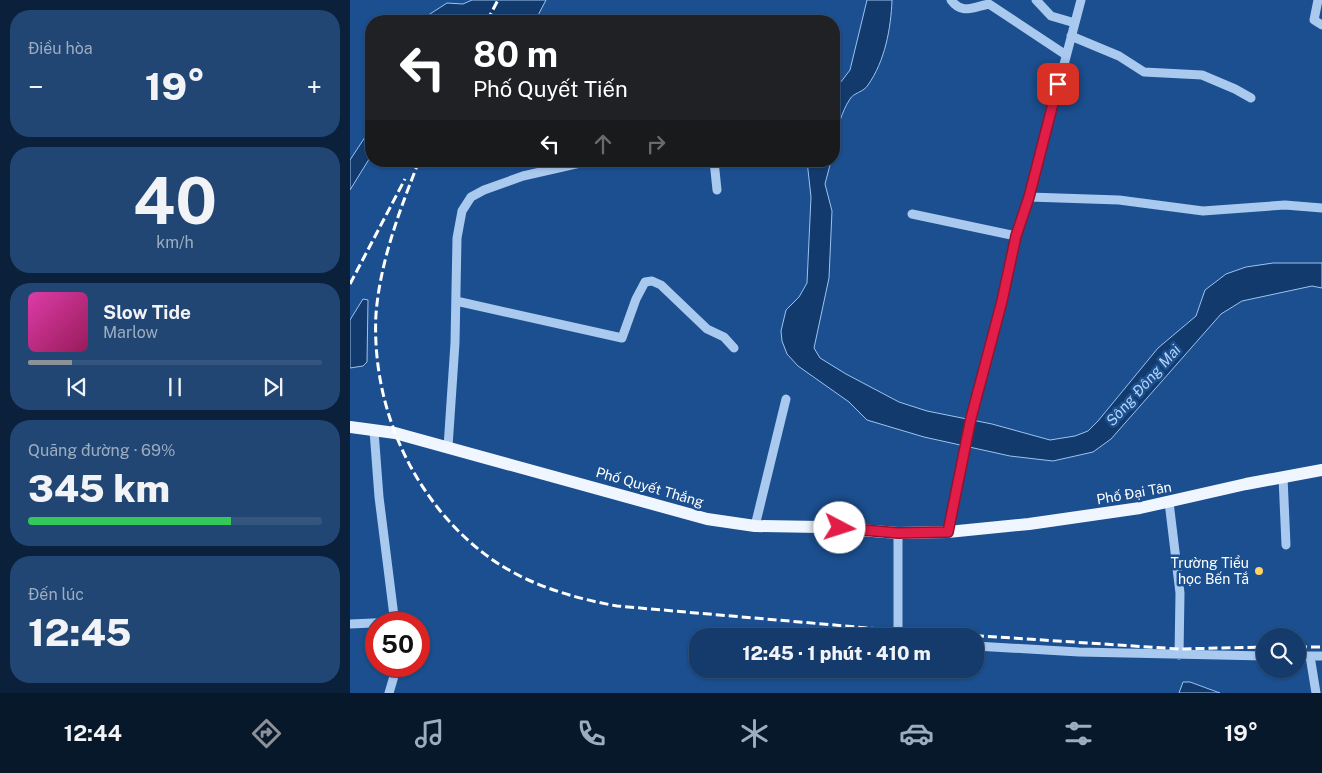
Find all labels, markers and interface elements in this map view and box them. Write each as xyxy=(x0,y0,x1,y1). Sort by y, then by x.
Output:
text: 80 m xyxy=(473,34,558,75)
icon: left xyxy=(390,35,455,100)
text: Điều hòa xyxy=(28,39,93,58)
pin xyxy=(1037,63,1079,105)
text: 19° xyxy=(145,64,205,109)
text: − xyxy=(28,70,44,103)
text: + xyxy=(306,70,322,103)
icon: arrive xyxy=(1044,70,1072,98)
text: Phố Quyết Tiến xyxy=(473,76,628,102)
icon: left xyxy=(536,130,564,158)
icon: ahead xyxy=(589,130,617,158)
icon: right xyxy=(642,130,670,158)
text: 40 xyxy=(133,162,217,239)
text: km/h xyxy=(156,233,194,252)
text: Slow Tide xyxy=(103,301,191,323)
text: Marlow xyxy=(103,323,158,342)
water label: Sông Đông Mai xyxy=(1102,341,1184,429)
icon: previous xyxy=(63,373,91,401)
icon: pause xyxy=(161,373,189,401)
icon: next xyxy=(259,373,287,401)
text: Quãng đường · 69% xyxy=(28,441,175,460)
street label: Phố Quyết Thắng xyxy=(594,464,706,510)
text: 345 km xyxy=(28,466,170,511)
street label: Phố Đại Tân xyxy=(1095,479,1173,507)
position arrow xyxy=(813,501,865,553)
place label: Trường Tiểu học Bến Tắ xyxy=(1170,555,1249,587)
marker: Trường Tiểu học Bến Tắ xyxy=(1253,565,1265,577)
text: Đến lúc xyxy=(28,585,84,604)
text: 12:45 xyxy=(28,610,132,655)
speed limit sign: 50 xyxy=(365,612,430,677)
map controls xyxy=(1256,628,1306,678)
button: search xyxy=(1256,628,1306,678)
text: 12:45 · 1 phút · 410 m xyxy=(742,642,931,664)
icon: directions xyxy=(249,716,284,751)
icon: music xyxy=(412,716,447,751)
icon: phone xyxy=(574,716,609,751)
icon: climate xyxy=(737,716,772,751)
icon: car xyxy=(899,716,934,751)
icon: filters xyxy=(1061,716,1096,751)
text: 12:44 xyxy=(64,720,122,746)
text: 19° xyxy=(1224,720,1258,746)

